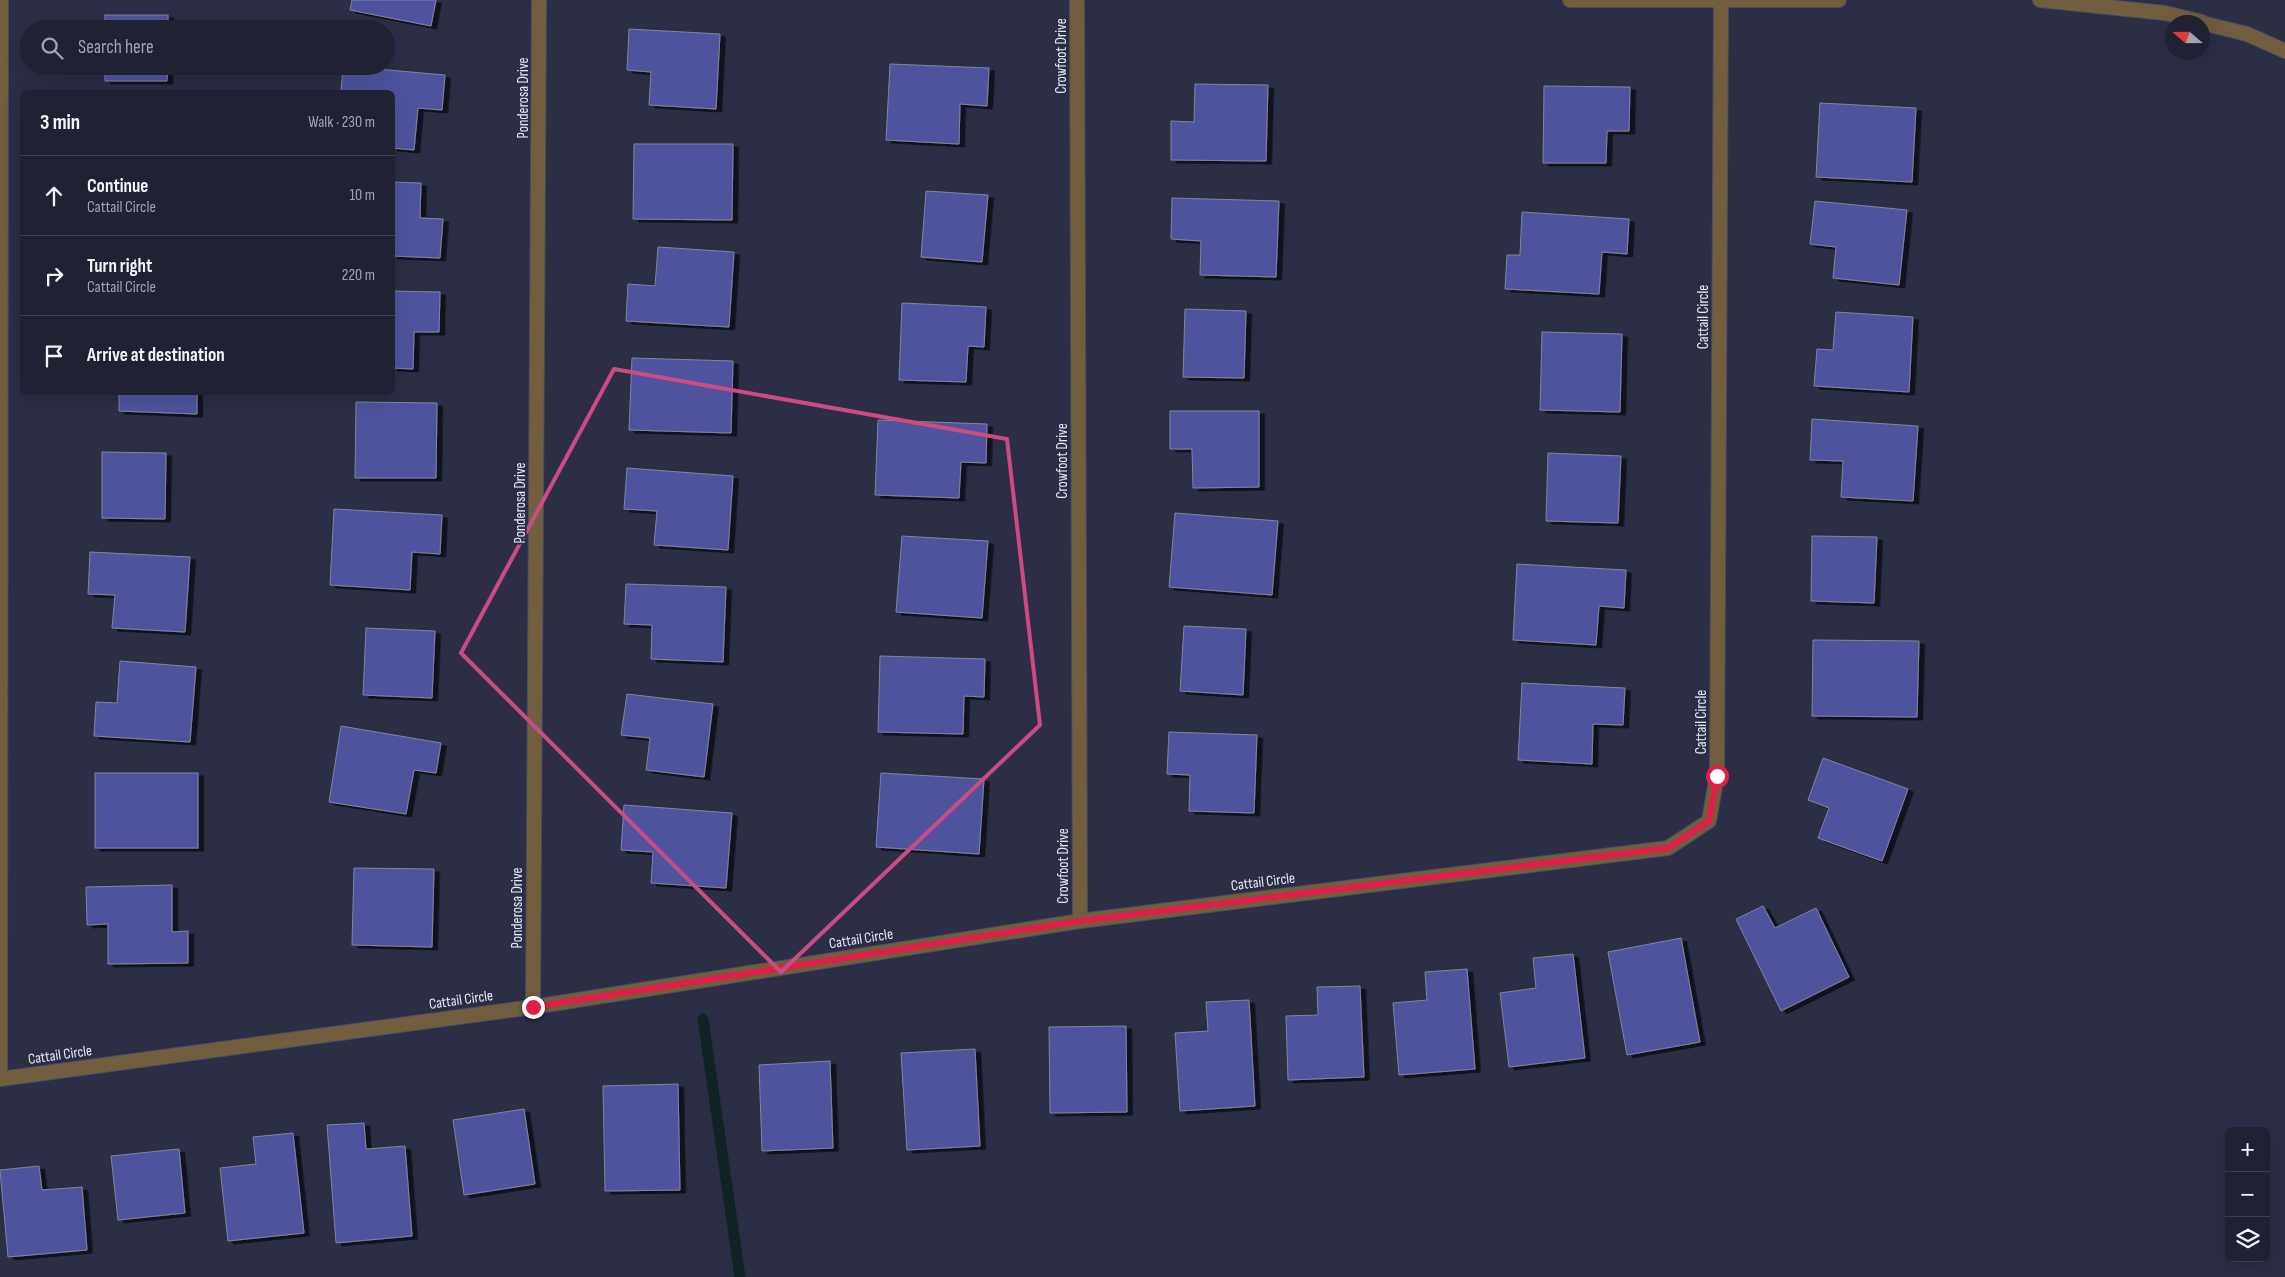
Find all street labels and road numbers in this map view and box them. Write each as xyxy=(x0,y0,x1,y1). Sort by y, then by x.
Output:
street label: Crowfoot Drive xyxy=(1052,18,1071,94)
street label: Ponderosa Drive xyxy=(514,57,533,139)
street label: Cattail Circle xyxy=(1694,285,1713,349)
street label: Crowfoot Drive xyxy=(1053,423,1072,499)
street label: Ponderosa Drive xyxy=(511,462,530,544)
street label: Cattail Circle xyxy=(1692,690,1711,754)
street label: Crowfoot Drive xyxy=(1054,828,1073,904)
street label: Ponderosa Drive xyxy=(508,867,527,949)
street label: Cattail Circle xyxy=(1230,869,1296,895)
street label: Cattail Circle xyxy=(828,925,894,953)
street label: Cattail Circle xyxy=(428,986,494,1014)
street label: Cattail Circle xyxy=(27,1041,93,1069)

